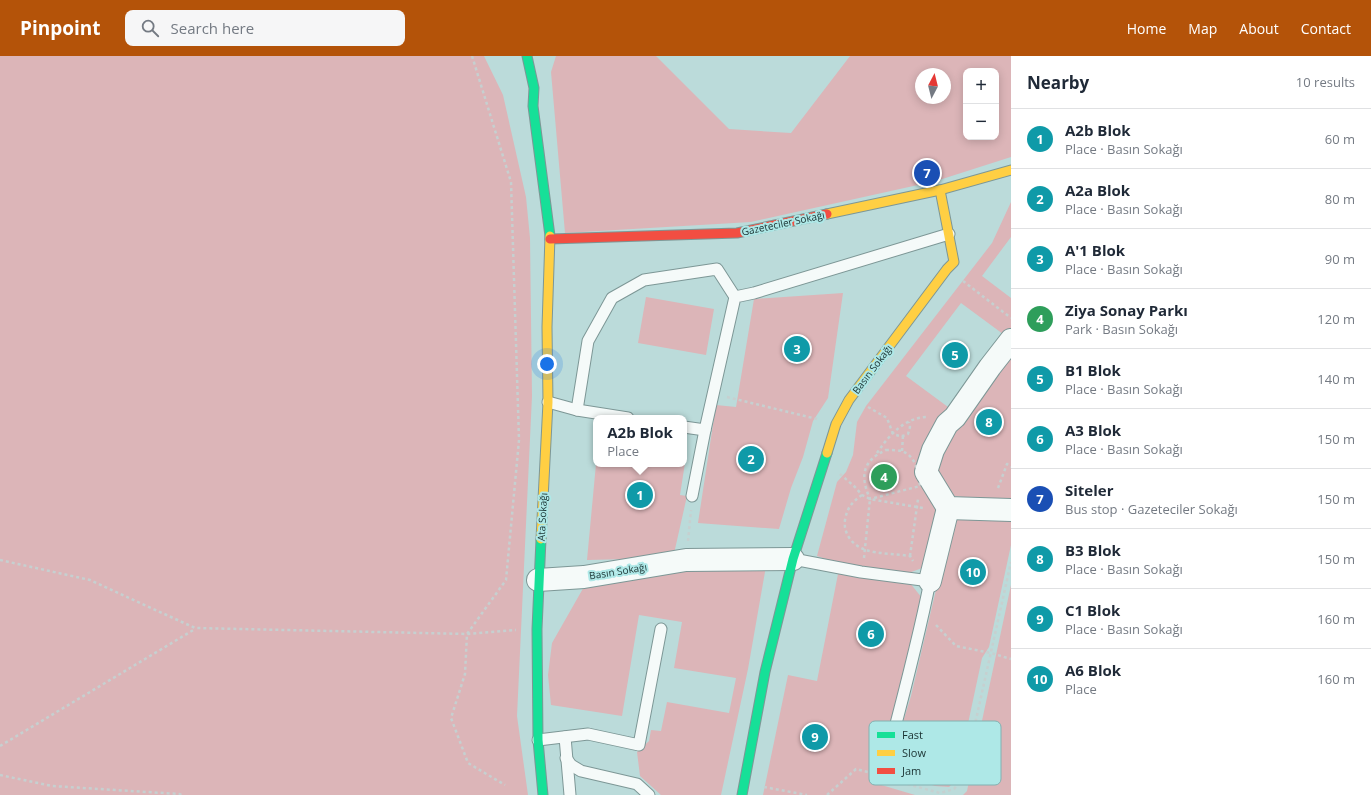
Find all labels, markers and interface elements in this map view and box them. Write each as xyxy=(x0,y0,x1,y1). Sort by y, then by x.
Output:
search box xyxy=(125,10,405,46)
text: Pinpoint xyxy=(20,15,101,41)
icon: search xyxy=(139,17,161,39)
text: Search here xyxy=(171,18,254,38)
text: Home xyxy=(1127,19,1166,38)
text: Map xyxy=(1188,19,1217,38)
text: About xyxy=(1239,19,1279,38)
text: Contact xyxy=(1301,19,1351,38)
north arrow xyxy=(915,68,951,104)
map controls xyxy=(963,68,999,140)
button: + xyxy=(963,68,999,104)
text: Nearby xyxy=(1027,71,1089,94)
text: 10 results xyxy=(1296,73,1355,91)
button: − xyxy=(963,104,999,140)
text: A2b Blok xyxy=(1065,120,1131,140)
text: 1 xyxy=(1036,130,1044,148)
text: 60 m xyxy=(1325,130,1355,148)
text: Place · Basın Sokağı xyxy=(1065,140,1183,158)
pin: 7 xyxy=(914,158,940,188)
text: A2a Blok xyxy=(1065,180,1130,200)
text: 2 xyxy=(1036,190,1044,208)
text: 80 m xyxy=(1325,190,1355,208)
text: Place · Basın Sokağı xyxy=(1065,200,1183,218)
street label: Gazeteciler Sokağı xyxy=(740,207,826,239)
text: A'1 Blok xyxy=(1065,240,1125,260)
text: 3 xyxy=(1036,250,1044,268)
text: 90 m xyxy=(1325,250,1355,268)
text: Place · Basın Sokağı xyxy=(1065,260,1183,278)
text: Ziya Sonay Parkı xyxy=(1065,300,1188,320)
text: 4 xyxy=(1036,310,1044,328)
text: 120 m xyxy=(1317,310,1355,328)
text: Park · Basın Sokağı xyxy=(1065,320,1178,338)
pin: 3 xyxy=(784,334,810,364)
pin: 5 xyxy=(942,340,968,370)
street label: Basın Sokağı xyxy=(849,342,895,396)
your location xyxy=(537,354,557,374)
text: B1 Blok xyxy=(1065,360,1121,380)
text: 5 xyxy=(1036,370,1044,388)
text: 140 m xyxy=(1317,370,1355,388)
text: Place · Basın Sokağı xyxy=(1065,380,1183,398)
pin: 8 xyxy=(976,407,1002,437)
popup xyxy=(593,415,687,467)
text: A3 Blok xyxy=(1065,420,1121,440)
text: A2b Blok xyxy=(607,422,673,442)
text: 6 xyxy=(1036,430,1044,448)
text: 150 m xyxy=(1317,430,1355,448)
text: Place · Basın Sokağı xyxy=(1065,440,1183,458)
text: Place xyxy=(607,442,639,460)
pin: 2 xyxy=(738,444,764,474)
pin: 4 xyxy=(871,462,897,492)
pin: 1 xyxy=(627,480,653,510)
text: Siteler xyxy=(1065,480,1113,500)
text: 7 xyxy=(1036,490,1044,508)
text: 150 m xyxy=(1317,490,1355,508)
street label: Ata Sokağı xyxy=(534,493,550,541)
text: Bus stop · Gazeteciler Sokağı xyxy=(1065,500,1238,518)
text: B3 Blok xyxy=(1065,540,1121,560)
text: 8 xyxy=(1036,550,1044,568)
text: 150 m xyxy=(1317,550,1355,568)
pin: 10 xyxy=(960,557,986,587)
street label: Basın Sokağı xyxy=(588,560,648,582)
text: Place · Basın Sokağı xyxy=(1065,560,1183,578)
text: C1 Blok xyxy=(1065,600,1120,620)
text: 9 xyxy=(1036,610,1044,628)
text: 160 m xyxy=(1317,610,1355,628)
pin: 6 xyxy=(858,619,884,649)
text: Place · Basın Sokağı xyxy=(1065,620,1183,638)
text: A6 Blok xyxy=(1065,660,1121,680)
text: 10 xyxy=(1033,670,1047,688)
text: 160 m xyxy=(1317,670,1355,688)
text: Place xyxy=(1065,680,1097,698)
legend xyxy=(869,721,1001,785)
pin: 9 xyxy=(802,722,828,752)
text: Fast xyxy=(902,727,923,742)
text: Slow xyxy=(902,745,926,760)
text: Jam xyxy=(901,763,921,778)

